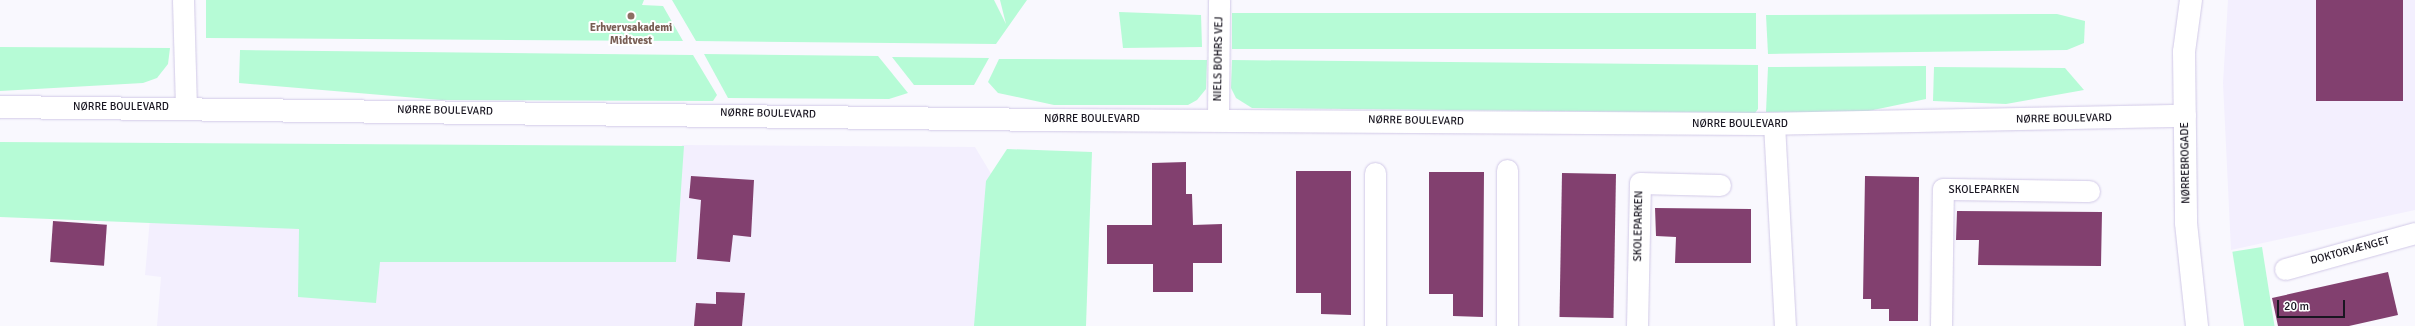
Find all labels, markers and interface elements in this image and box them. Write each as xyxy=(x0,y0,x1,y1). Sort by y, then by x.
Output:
marker: Erhvervsakademi Midtvest xyxy=(626,11,636,21)
street label: NIELS BOHRS VEJ xyxy=(1212,16,1226,102)
place label: Erhvervsakademi Midtvest xyxy=(590,22,672,48)
street label: NØRRE BOULEVARD xyxy=(73,100,169,114)
street label: NØRRE BOULEVARD xyxy=(397,104,493,118)
street label: NØRRE BOULEVARD xyxy=(720,107,816,121)
street label: NØRRE BOULEVARD xyxy=(1044,112,1140,126)
street label: NØRRE BOULEVARD xyxy=(2016,112,2112,126)
street label: NØRRE BOULEVARD xyxy=(1368,114,1464,128)
street label: NØRRE BOULEVARD xyxy=(1692,117,1788,131)
street label: NØRREBROGADE xyxy=(2179,122,2193,204)
street label: SKOLEPARKEN xyxy=(1949,183,2019,197)
street label: SKOLEPARKEN xyxy=(1632,190,1646,262)
street label: DOKTORVÆNGET xyxy=(2309,234,2391,268)
scale bar xyxy=(2279,292,2347,318)
text: 20 m xyxy=(2284,299,2309,314)

